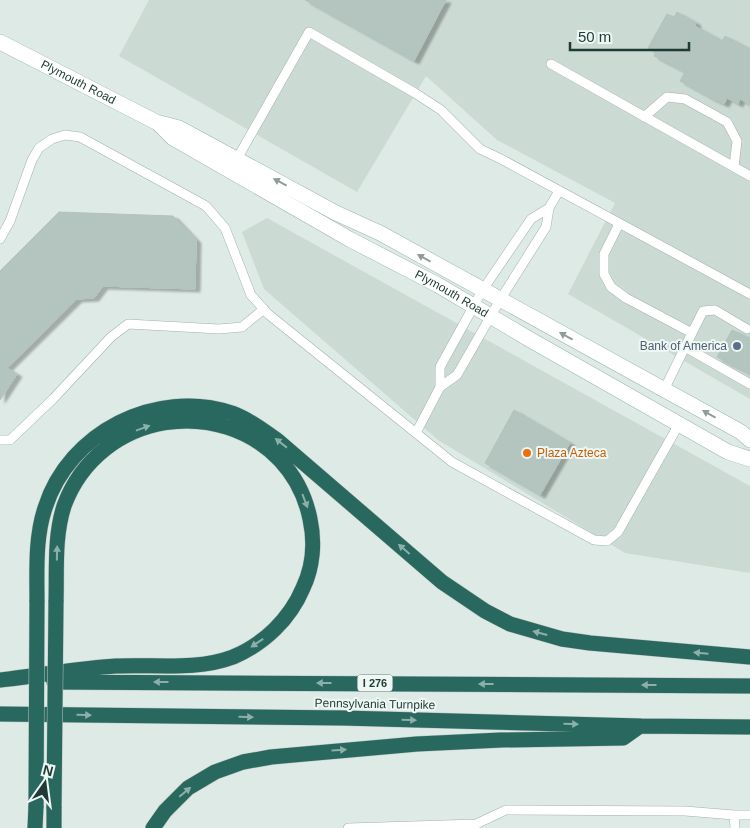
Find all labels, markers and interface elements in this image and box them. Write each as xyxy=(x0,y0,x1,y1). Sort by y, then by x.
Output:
scale bar xyxy=(570,20,689,52)
text: 50 m xyxy=(578,28,611,45)
street label: Plymouth Road xyxy=(39,57,118,107)
one-way arrow xyxy=(273,178,287,187)
one-way arrow xyxy=(416,254,431,262)
street label: Plymouth Road xyxy=(413,267,491,320)
one-way arrow xyxy=(559,332,573,341)
place label: Bank of America xyxy=(640,339,727,353)
marker: Bank of America xyxy=(731,340,743,352)
one-way arrow xyxy=(701,410,716,418)
one-way arrow xyxy=(136,424,151,432)
one-way arrow xyxy=(275,437,288,448)
place label: Plaza Azteca xyxy=(537,446,607,460)
marker: Plaza Azteca xyxy=(521,447,533,459)
one-way arrow xyxy=(301,494,309,509)
one-way arrow xyxy=(398,543,410,555)
one-way arrow xyxy=(53,545,61,561)
one-way arrow xyxy=(533,629,548,637)
one-way arrow xyxy=(250,638,263,648)
one-way arrow xyxy=(693,648,709,656)
road number: I 276 xyxy=(358,674,392,691)
one-way arrow xyxy=(153,678,169,686)
one-way arrow xyxy=(316,679,332,687)
one-way arrow xyxy=(478,680,494,688)
one-way arrow xyxy=(641,681,657,689)
street label: Pennsylvania Turnpike xyxy=(315,696,436,712)
one-way arrow xyxy=(76,711,92,719)
one-way arrow xyxy=(238,713,254,721)
one-way arrow xyxy=(401,716,417,724)
one-way arrow xyxy=(563,720,579,728)
one-way arrow xyxy=(331,746,347,754)
north arrow xyxy=(20,758,70,808)
text: N xyxy=(41,761,55,779)
one-way arrow xyxy=(178,786,191,797)

